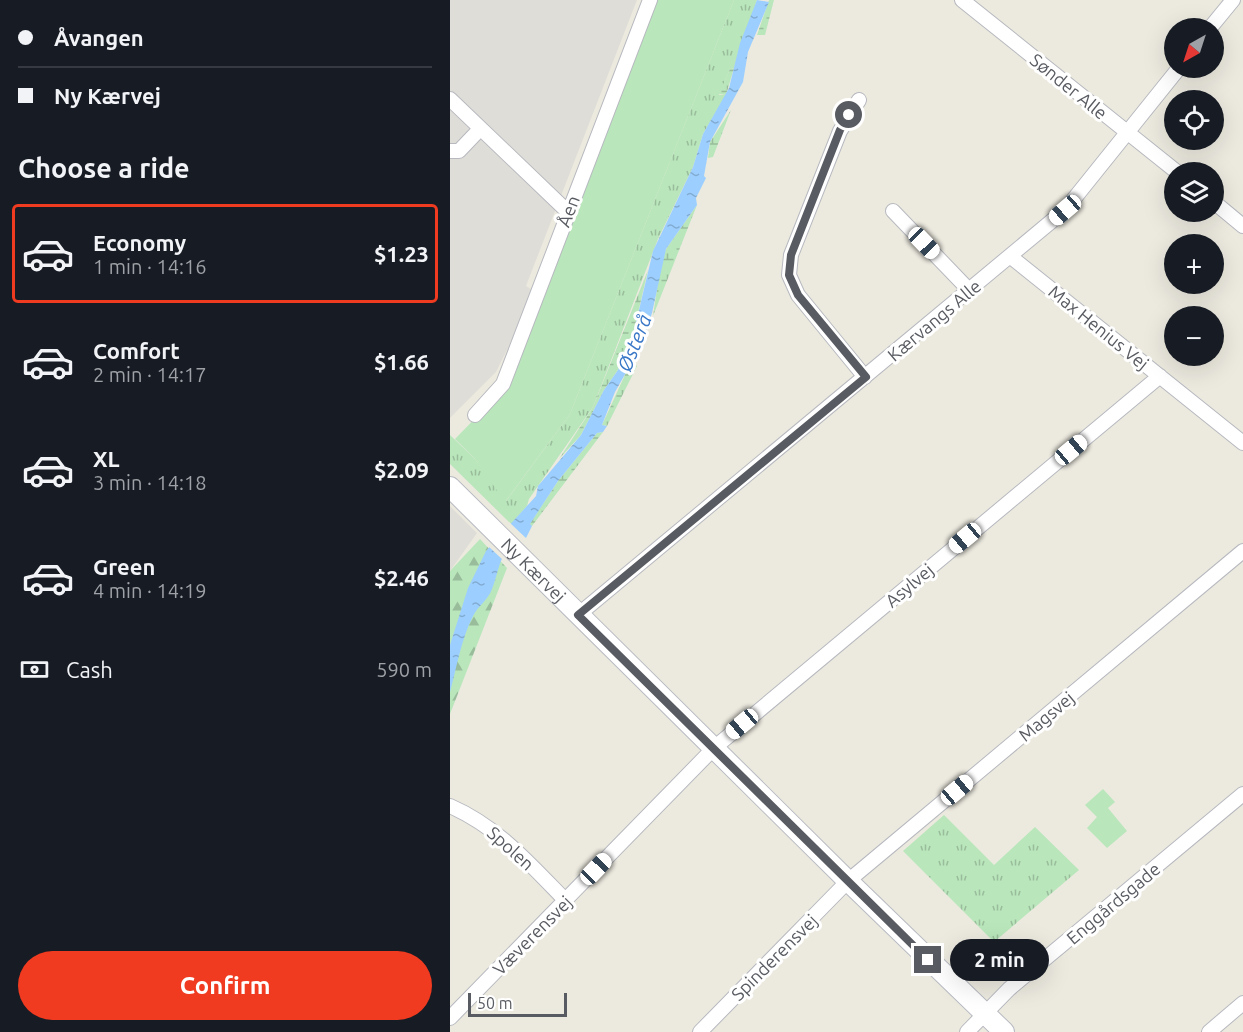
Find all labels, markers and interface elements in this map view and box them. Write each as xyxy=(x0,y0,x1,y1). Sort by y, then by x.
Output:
north arrow xyxy=(1164,18,1224,78)
map controls xyxy=(1164,18,1224,366)
text: Åvangen xyxy=(54,25,144,50)
street label: Sønder Alle xyxy=(1027,49,1111,123)
text: Ny Kærvej xyxy=(54,83,161,108)
button: locate xyxy=(1164,90,1224,150)
route start xyxy=(835,101,862,128)
text: Choose a ride xyxy=(18,153,190,183)
button: layers xyxy=(1164,162,1224,222)
car xyxy=(1046,191,1084,229)
street label: Åen xyxy=(553,193,583,229)
car xyxy=(905,224,943,262)
icon: car xyxy=(21,227,75,281)
text: Economy xyxy=(93,230,186,255)
button: + xyxy=(1164,234,1224,294)
text: $1.23 xyxy=(374,241,429,266)
text: 1 min · 14:16 xyxy=(93,255,207,278)
street label: Kærvangs Alle xyxy=(883,275,985,365)
street label: Max Henius Vej xyxy=(1045,281,1153,373)
button: − xyxy=(1164,306,1224,366)
water label: Østerå xyxy=(612,311,656,375)
icon: car xyxy=(21,335,75,389)
text: Comfort xyxy=(93,338,180,363)
text: $1.66 xyxy=(374,349,429,374)
text: 2 min · 14:17 xyxy=(93,363,207,386)
car xyxy=(1051,432,1091,468)
icon: car xyxy=(21,443,75,497)
text: XL xyxy=(93,446,120,471)
text: $2.09 xyxy=(374,457,429,482)
text: 3 min · 14:18 xyxy=(93,471,207,494)
car xyxy=(945,520,985,556)
street label: Ny Kærvej xyxy=(498,534,570,606)
icon: car xyxy=(21,551,75,605)
text: Green xyxy=(93,554,155,579)
street label: Asylvej xyxy=(881,559,937,611)
text: $2.46 xyxy=(374,565,429,590)
text: 4 min · 14:19 xyxy=(93,579,207,602)
icon: cash xyxy=(18,653,51,686)
text: Cash xyxy=(66,657,113,682)
text: 590 m xyxy=(376,658,432,681)
street label: Magsvej xyxy=(1014,687,1078,745)
car xyxy=(722,706,762,742)
car xyxy=(937,772,977,808)
street label: Spolen xyxy=(484,822,538,874)
car xyxy=(577,850,615,888)
street label: Enggårdsgade xyxy=(1062,858,1164,948)
street label: Væverensvej xyxy=(488,891,576,979)
street label: Spinderensvej xyxy=(727,910,821,1004)
callout: 2 min xyxy=(949,939,1048,981)
route end xyxy=(914,946,941,973)
text: 2 min xyxy=(974,948,1025,971)
button: Confirm xyxy=(18,951,432,1020)
scale bar xyxy=(468,990,567,1018)
text: 50 m xyxy=(477,994,513,1012)

